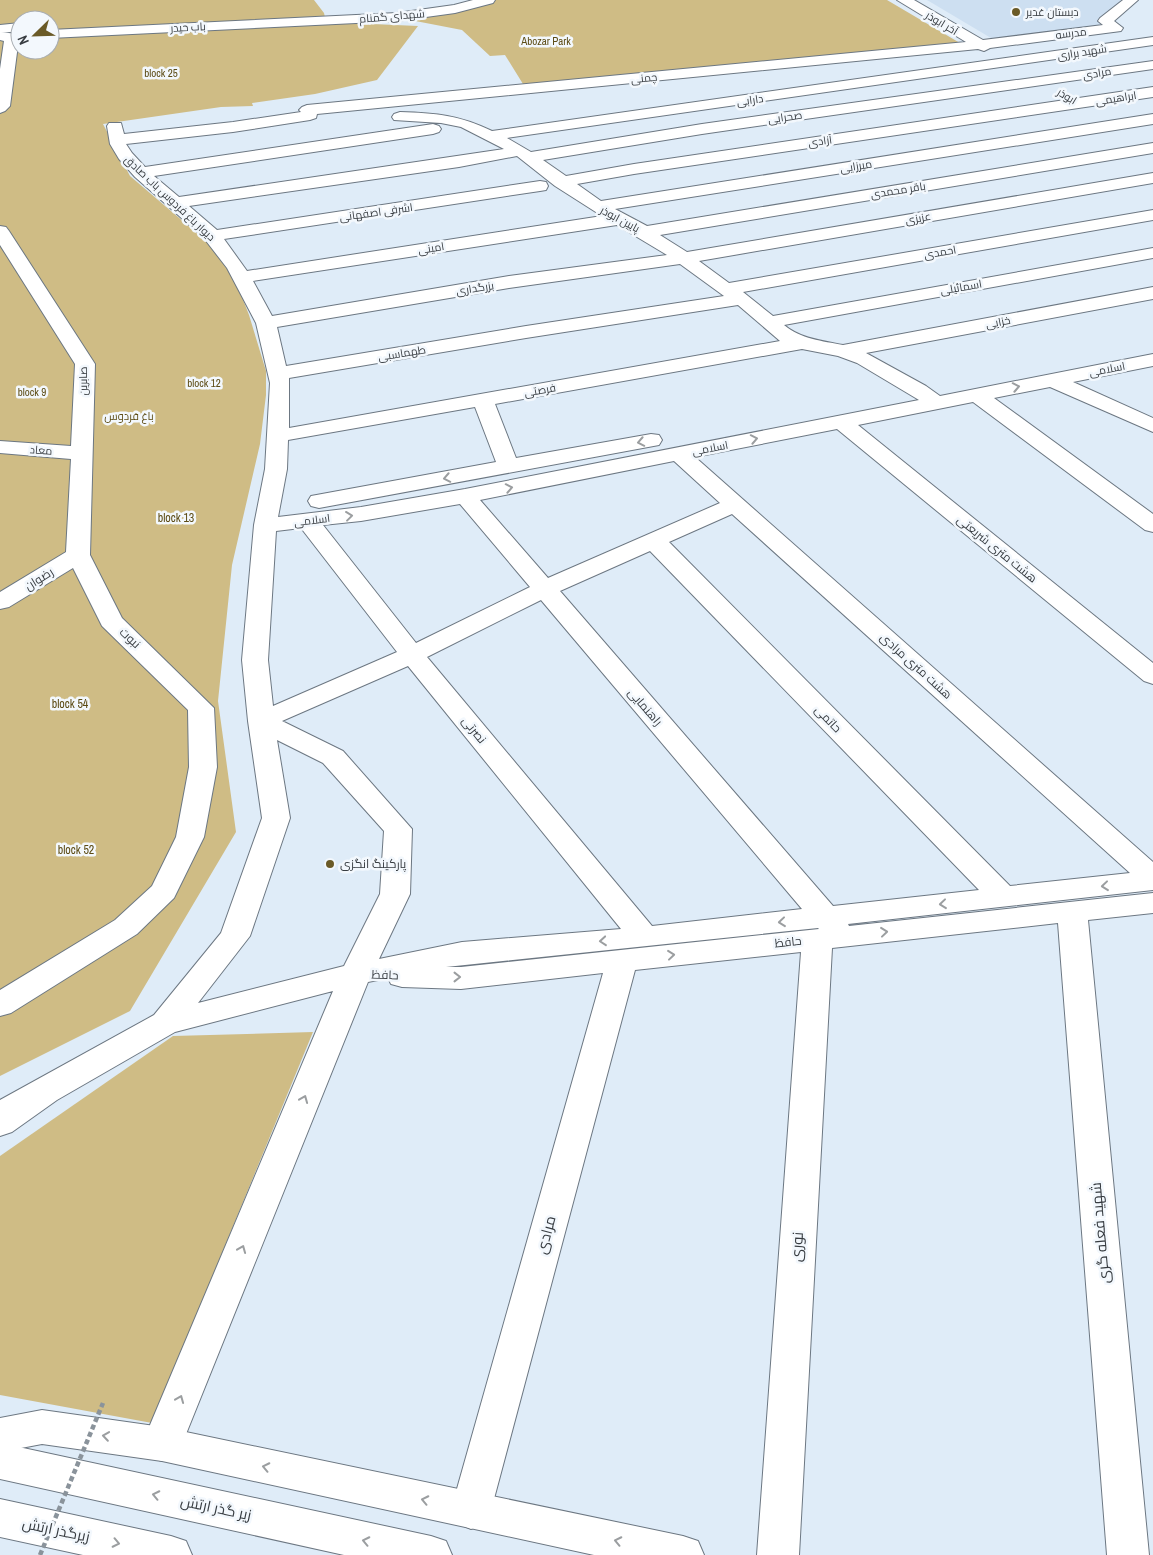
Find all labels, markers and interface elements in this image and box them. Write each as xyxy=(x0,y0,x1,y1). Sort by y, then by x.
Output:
place label: دبستان غدیر xyxy=(1025,5,1079,19)
street label: شهدای گمنام xyxy=(359,6,425,27)
marker: دبستان غدیر xyxy=(1010,6,1022,18)
street label: آخر ابوذر xyxy=(922,7,961,38)
north arrow xyxy=(10,10,60,60)
street label: باب حیدر xyxy=(169,19,206,35)
street label: مدرسه xyxy=(1055,24,1087,42)
text: N xyxy=(13,33,33,47)
park label: Abozar Park xyxy=(520,34,571,48)
street label: شهید براری xyxy=(1056,41,1108,63)
street label: مرادی xyxy=(1082,64,1112,82)
park label: block 25 xyxy=(144,66,178,80)
street label: چمنی xyxy=(630,70,658,86)
street label: ابوذر xyxy=(1054,84,1079,107)
street label: ابراهیمی xyxy=(1095,88,1137,108)
street label: دارابی xyxy=(736,91,764,109)
street label: صحرایی xyxy=(767,108,803,126)
street label: آزادی xyxy=(807,132,833,150)
street label: دیوار باغ فردوس باب صادق xyxy=(121,152,218,245)
street label: میرزایی xyxy=(839,157,873,175)
street label: باقر محمدی xyxy=(869,179,927,201)
street label: اشرفی اصفهانی xyxy=(338,200,414,224)
street label: پایین ابوذر xyxy=(597,202,642,235)
street label: عزیزی xyxy=(904,209,932,227)
street label: امینی xyxy=(417,239,445,257)
street label: احمدی xyxy=(923,242,957,262)
street label: اسمائیلی xyxy=(939,276,983,298)
street label: بزرگداری xyxy=(455,278,495,298)
street label: خزایی xyxy=(984,313,1012,331)
street label: طهماسبی xyxy=(377,342,427,364)
street label: اسلامی xyxy=(1088,359,1126,379)
street label: صابرین xyxy=(76,366,90,396)
park label: block 12 xyxy=(187,376,221,390)
street label: فرصتی xyxy=(523,380,557,400)
one-way arrow xyxy=(1012,383,1021,393)
park label: block 9 xyxy=(18,385,46,399)
park label: باغ فردوس xyxy=(104,409,154,424)
one-way arrow xyxy=(749,435,758,445)
one-way arrow xyxy=(637,437,645,447)
street label: اسلامی xyxy=(691,438,729,458)
street label: معاد xyxy=(29,442,53,458)
one-way arrow xyxy=(442,473,451,483)
one-way arrow xyxy=(504,483,513,493)
park label: block 13 xyxy=(158,510,194,526)
street label: اسلامی xyxy=(293,511,331,529)
one-way arrow xyxy=(345,511,353,522)
street label: هشت متری شریعتی xyxy=(953,512,1041,586)
street label: رضوان xyxy=(22,564,56,594)
street label: نبوت xyxy=(116,624,144,652)
street label: هشت متری مرادی xyxy=(877,629,955,703)
street label: راهنمایی xyxy=(624,685,666,729)
park label: block 54 xyxy=(52,696,89,712)
street label: حاتمی xyxy=(811,702,845,736)
street label: نصرتی xyxy=(458,713,490,747)
park label: block 52 xyxy=(58,842,94,858)
place label: پارکینگ انگزی xyxy=(340,856,407,873)
marker: پارکینگ انگزی xyxy=(324,858,336,870)
one-way arrow xyxy=(1100,880,1108,891)
one-way arrow xyxy=(939,898,947,909)
one-way arrow xyxy=(777,916,785,927)
one-way arrow xyxy=(881,927,889,938)
street label: حافظ xyxy=(774,933,802,951)
one-way arrow xyxy=(598,935,606,946)
one-way arrow xyxy=(667,950,675,961)
street label: حافظ xyxy=(371,967,399,983)
one-way arrow xyxy=(454,972,461,982)
one-way arrow xyxy=(298,1095,309,1104)
street label: شهید فعله گری xyxy=(1085,1182,1114,1285)
street label: مرادی xyxy=(530,1213,561,1256)
street label: نوری xyxy=(785,1231,808,1263)
one-way arrow xyxy=(236,1245,247,1254)
one-way arrow xyxy=(174,1395,185,1404)
one-way arrow xyxy=(102,1431,110,1442)
one-way arrow xyxy=(261,1462,270,1472)
one-way arrow xyxy=(152,1490,161,1501)
street label: زیر گذر ارتش xyxy=(179,1490,254,1525)
one-way arrow xyxy=(420,1496,429,1506)
street label: زیرگذر ارتش xyxy=(20,1512,92,1547)
one-way arrow xyxy=(362,1536,371,1547)
one-way arrow xyxy=(614,1536,623,1547)
one-way arrow xyxy=(112,1537,121,1548)

